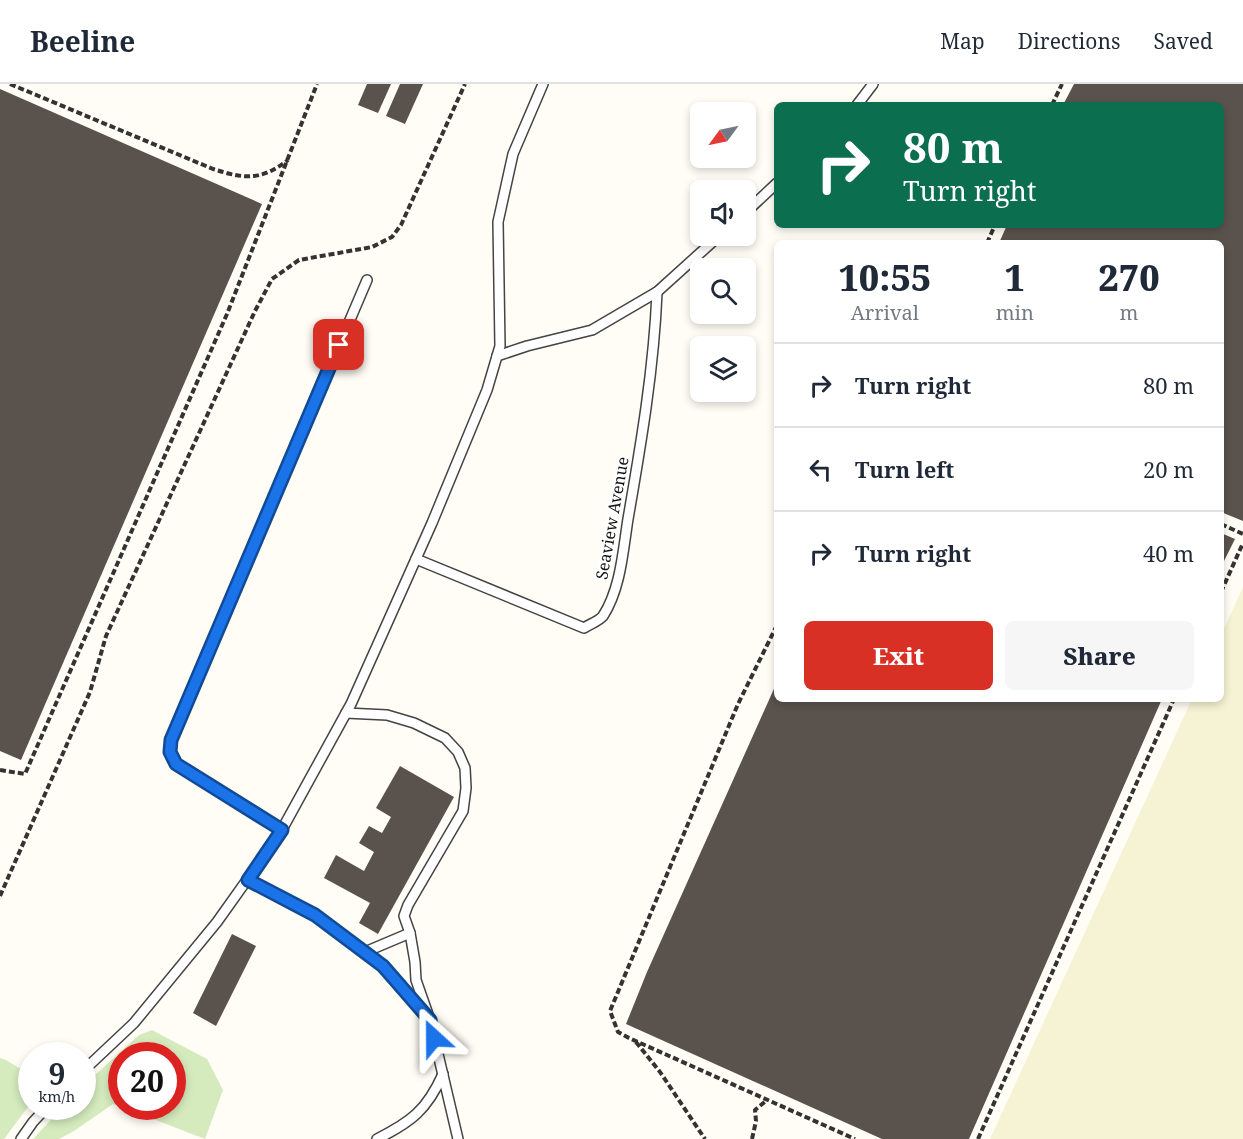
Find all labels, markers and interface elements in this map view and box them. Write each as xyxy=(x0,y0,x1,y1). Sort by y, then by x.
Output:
text: Beeline xyxy=(30,22,135,60)
text: Map xyxy=(940,27,985,55)
text: Directions xyxy=(1018,27,1120,55)
text: Saved xyxy=(1153,27,1213,55)
north arrow xyxy=(690,102,756,168)
map controls xyxy=(690,102,756,402)
text: 80 m xyxy=(903,118,1003,175)
icon: right xyxy=(804,126,882,204)
text: Turn right xyxy=(903,172,1036,209)
button: sound xyxy=(690,180,756,246)
text: 10:55 xyxy=(838,253,931,302)
text: 1 xyxy=(1005,253,1025,302)
text: 270 xyxy=(1098,253,1160,302)
button: search xyxy=(690,258,756,324)
text: Arrival xyxy=(851,299,919,326)
text: min xyxy=(996,299,1034,326)
text: m xyxy=(1120,299,1138,326)
pin xyxy=(313,319,364,370)
icon: arrive xyxy=(322,328,355,361)
button: layers xyxy=(690,336,756,402)
icon: right xyxy=(804,369,837,402)
text: Turn right xyxy=(855,370,971,400)
text: 80 m xyxy=(1143,370,1194,400)
icon: left xyxy=(804,453,837,486)
text: Turn left xyxy=(855,454,954,484)
text: 20 m xyxy=(1143,454,1194,484)
street label: Seaview Avenue xyxy=(590,455,634,581)
icon: right xyxy=(804,537,837,570)
text: Turn right xyxy=(855,538,971,568)
text: 40 m xyxy=(1143,538,1194,568)
button: Exit xyxy=(804,621,993,690)
button: Share xyxy=(1005,621,1194,690)
position arrow xyxy=(402,1006,466,1070)
speed limit sign: 20 xyxy=(108,1042,186,1120)
text: 9 xyxy=(49,1053,65,1094)
text: km/h xyxy=(39,1086,75,1106)

